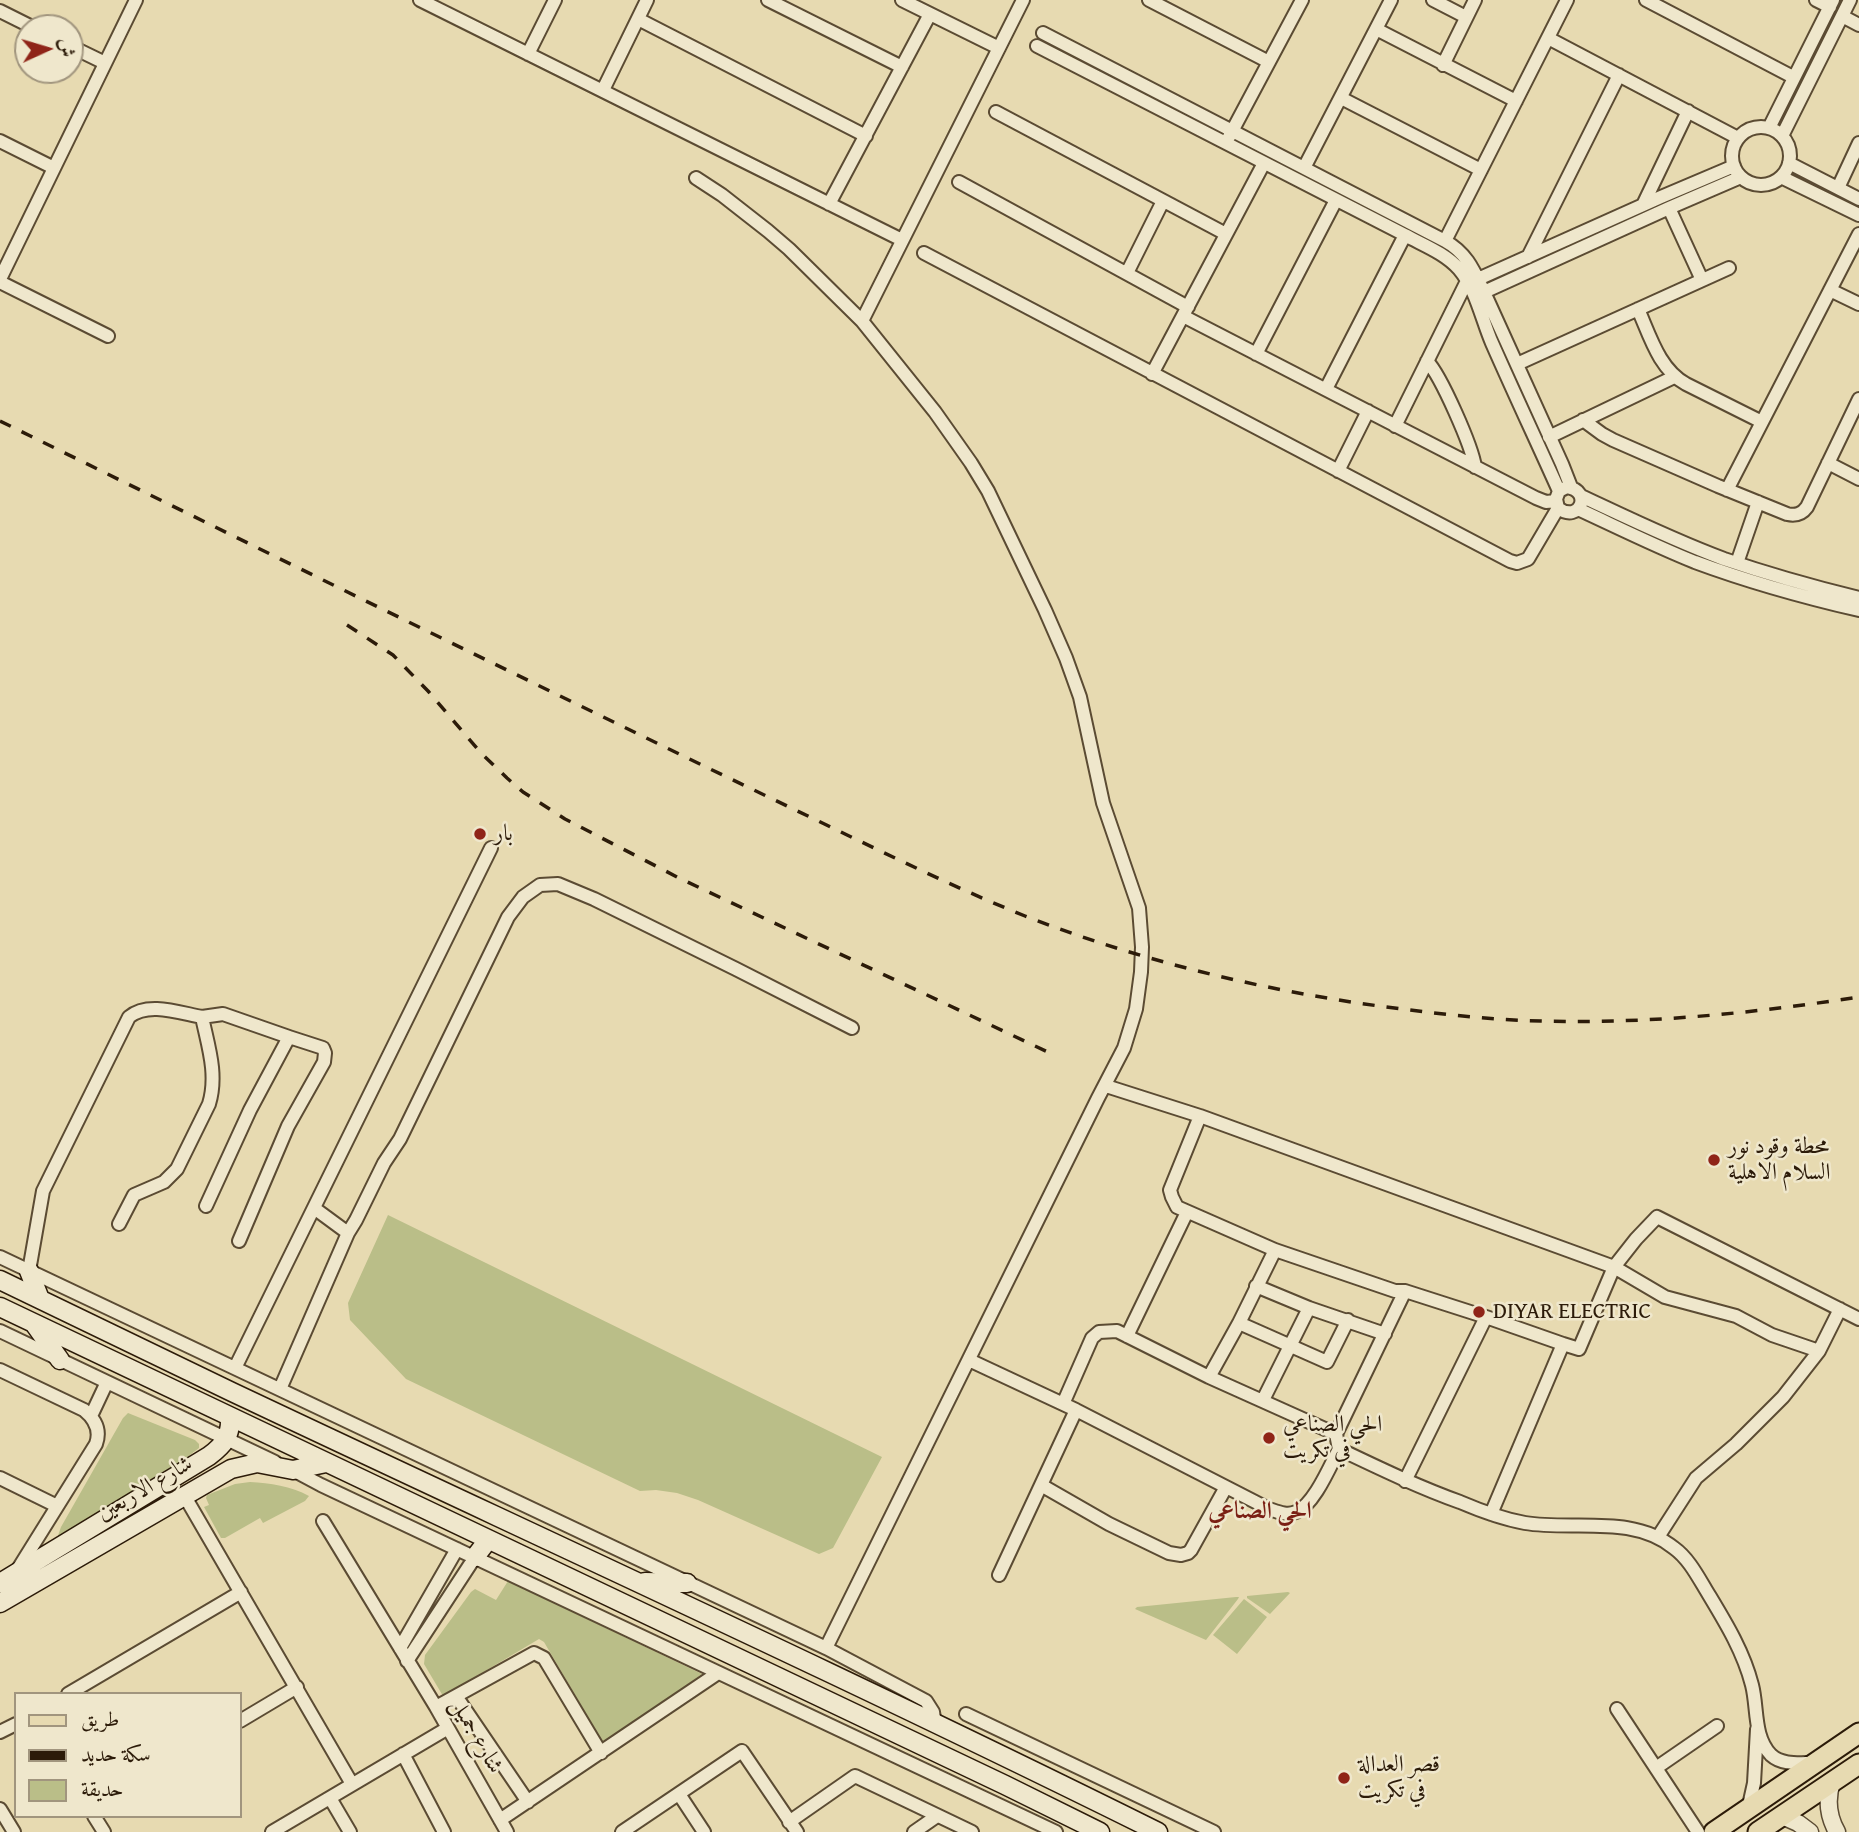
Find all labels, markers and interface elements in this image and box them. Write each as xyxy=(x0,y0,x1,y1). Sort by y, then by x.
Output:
north arrow xyxy=(14,14,84,84)
text: ش xyxy=(53,37,83,58)
place label: بار xyxy=(494,820,513,848)
marker: بار xyxy=(472,826,488,842)
place label: محطة وقود نور السلام الاهلية xyxy=(1728,1133,1830,1187)
marker: محطة وقود نور السلام الاهلية xyxy=(1706,1152,1722,1168)
place label: DIYAR ELECTRIC xyxy=(1493,1298,1651,1326)
marker: DIYAR ELECTRIC xyxy=(1471,1304,1487,1320)
place label: الحي الصناعي في تكريت xyxy=(1283,1411,1382,1465)
marker: الحي الصناعي في تكريت xyxy=(1261,1430,1277,1446)
street label: شارع الاربعين xyxy=(92,1451,198,1527)
district label: الحي الصناعي xyxy=(1208,1498,1312,1526)
legend xyxy=(14,1692,242,1818)
street label: شارع جميل xyxy=(443,1694,509,1778)
text: طريق xyxy=(81,1703,119,1734)
text: سكة حديد xyxy=(81,1738,151,1769)
place label: قصر العدالة في تكريت xyxy=(1358,1751,1440,1805)
marker: قصر العدالة في تكريت xyxy=(1336,1770,1352,1786)
text: حديقة xyxy=(81,1773,124,1804)

